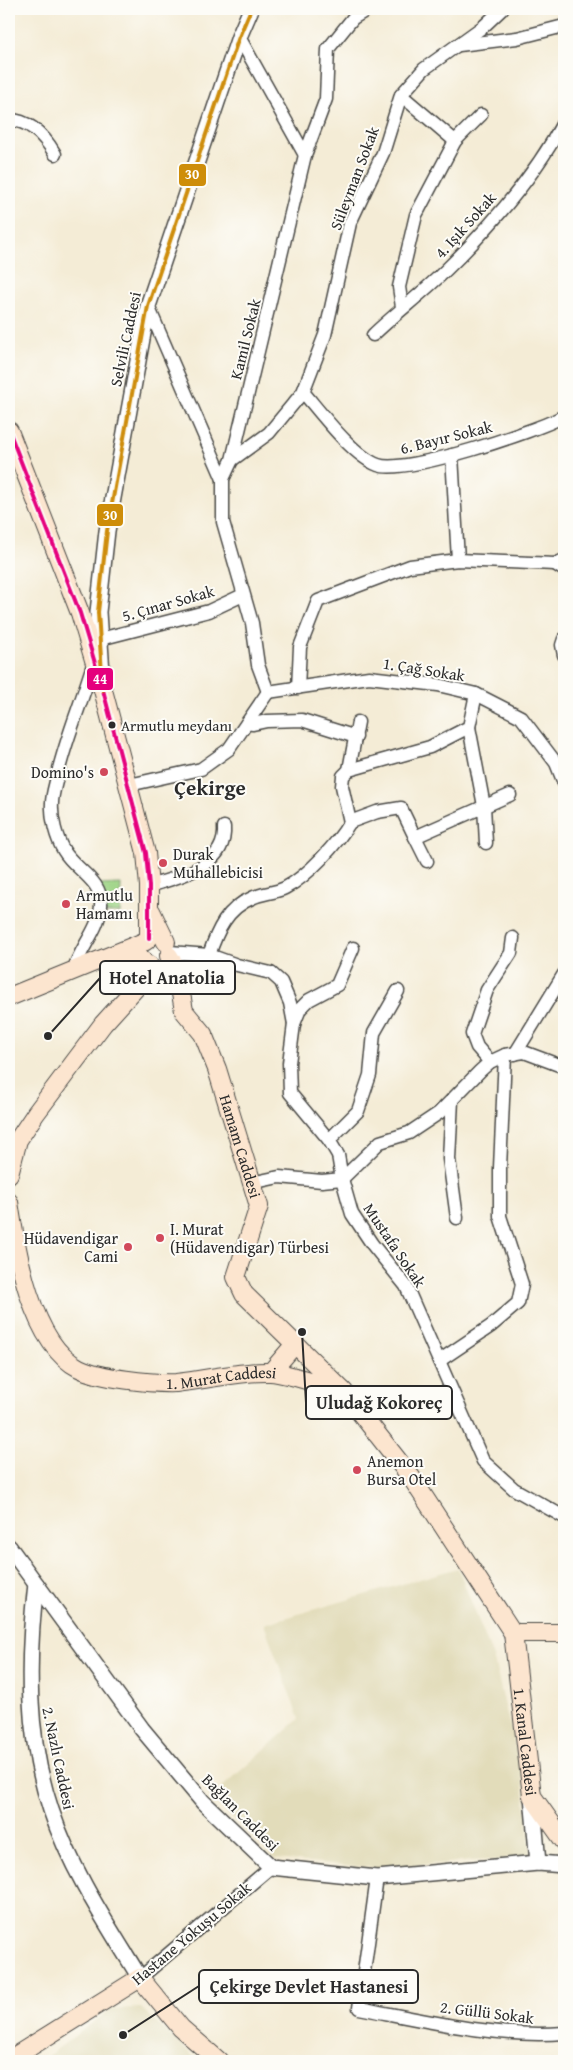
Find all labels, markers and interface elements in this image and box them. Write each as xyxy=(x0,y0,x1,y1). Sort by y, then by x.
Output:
street label: Süleyman Sokak xyxy=(323,122,385,233)
line badge: 30 xyxy=(178,163,207,187)
text: 30 xyxy=(185,164,199,184)
street label: 4. Işık Sokak xyxy=(429,186,502,264)
street label: Selvili Caddesi xyxy=(103,289,147,389)
street label: Kamil Sokak xyxy=(223,295,267,382)
street label: 6. Bayır Sokak xyxy=(397,414,495,460)
line badge: 30 xyxy=(96,503,124,527)
text: 30 xyxy=(103,505,117,525)
street label: 5. Çınar Sokak xyxy=(119,578,218,628)
street label: 1. Çağ Sokak xyxy=(381,651,468,687)
line badge: 44 xyxy=(86,667,114,691)
text: 44 xyxy=(93,669,107,689)
place label: Armutlu meydanı xyxy=(121,715,232,736)
marker: Armutlu meydanı xyxy=(107,720,117,730)
place label: Domino's xyxy=(31,760,94,784)
marker: Domino's xyxy=(98,766,110,778)
district label: Çekirge xyxy=(174,772,246,803)
place label: Durak Muhallebicisi xyxy=(173,842,264,884)
marker: Durak Muhallebicisi xyxy=(157,857,169,869)
place label: Armutlu Hamamı xyxy=(76,883,133,925)
marker: Armutlu Hamamı xyxy=(60,898,72,910)
callout: Hotel Anatolia xyxy=(100,961,235,994)
text: Hotel Anatolia xyxy=(109,964,225,991)
street label: Hamam Caddesi xyxy=(213,1091,268,1201)
street label: Mustafa Sokak xyxy=(358,1198,433,1293)
place label: I. Murat (Hüdavendigar) Türbesi xyxy=(170,1217,330,1259)
place label: Hüdavendigar Cami xyxy=(24,1226,119,1268)
marker: I. Murat (Hüdavendigar) Türbesi xyxy=(154,1232,166,1244)
marker: Hüdavendigar Cami xyxy=(122,1241,134,1253)
street label: 1. Murat Caddesi xyxy=(166,1360,278,1395)
callout: Uludağ Kokoreç xyxy=(306,1386,452,1419)
text: Uludağ Kokoreç xyxy=(316,1389,442,1416)
place label: Anemon Bursa Otel xyxy=(367,1449,437,1491)
marker: Anemon Bursa Otel xyxy=(351,1464,363,1476)
street label: 1. Kanal Caddesi xyxy=(507,1686,544,1797)
street label: 2. Nazlı Caddesi xyxy=(36,1704,82,1812)
street label: Bağlan Caddesi xyxy=(197,1768,285,1856)
street label: Hastane Yokuşu Sokak xyxy=(126,1875,257,1990)
callout: Çekirge Devlet Hastanesi xyxy=(199,1970,418,2003)
text: Çekirge Devlet Hastanesi xyxy=(210,1973,409,2000)
street label: 2. Güllü Sokak xyxy=(439,1994,536,2030)

